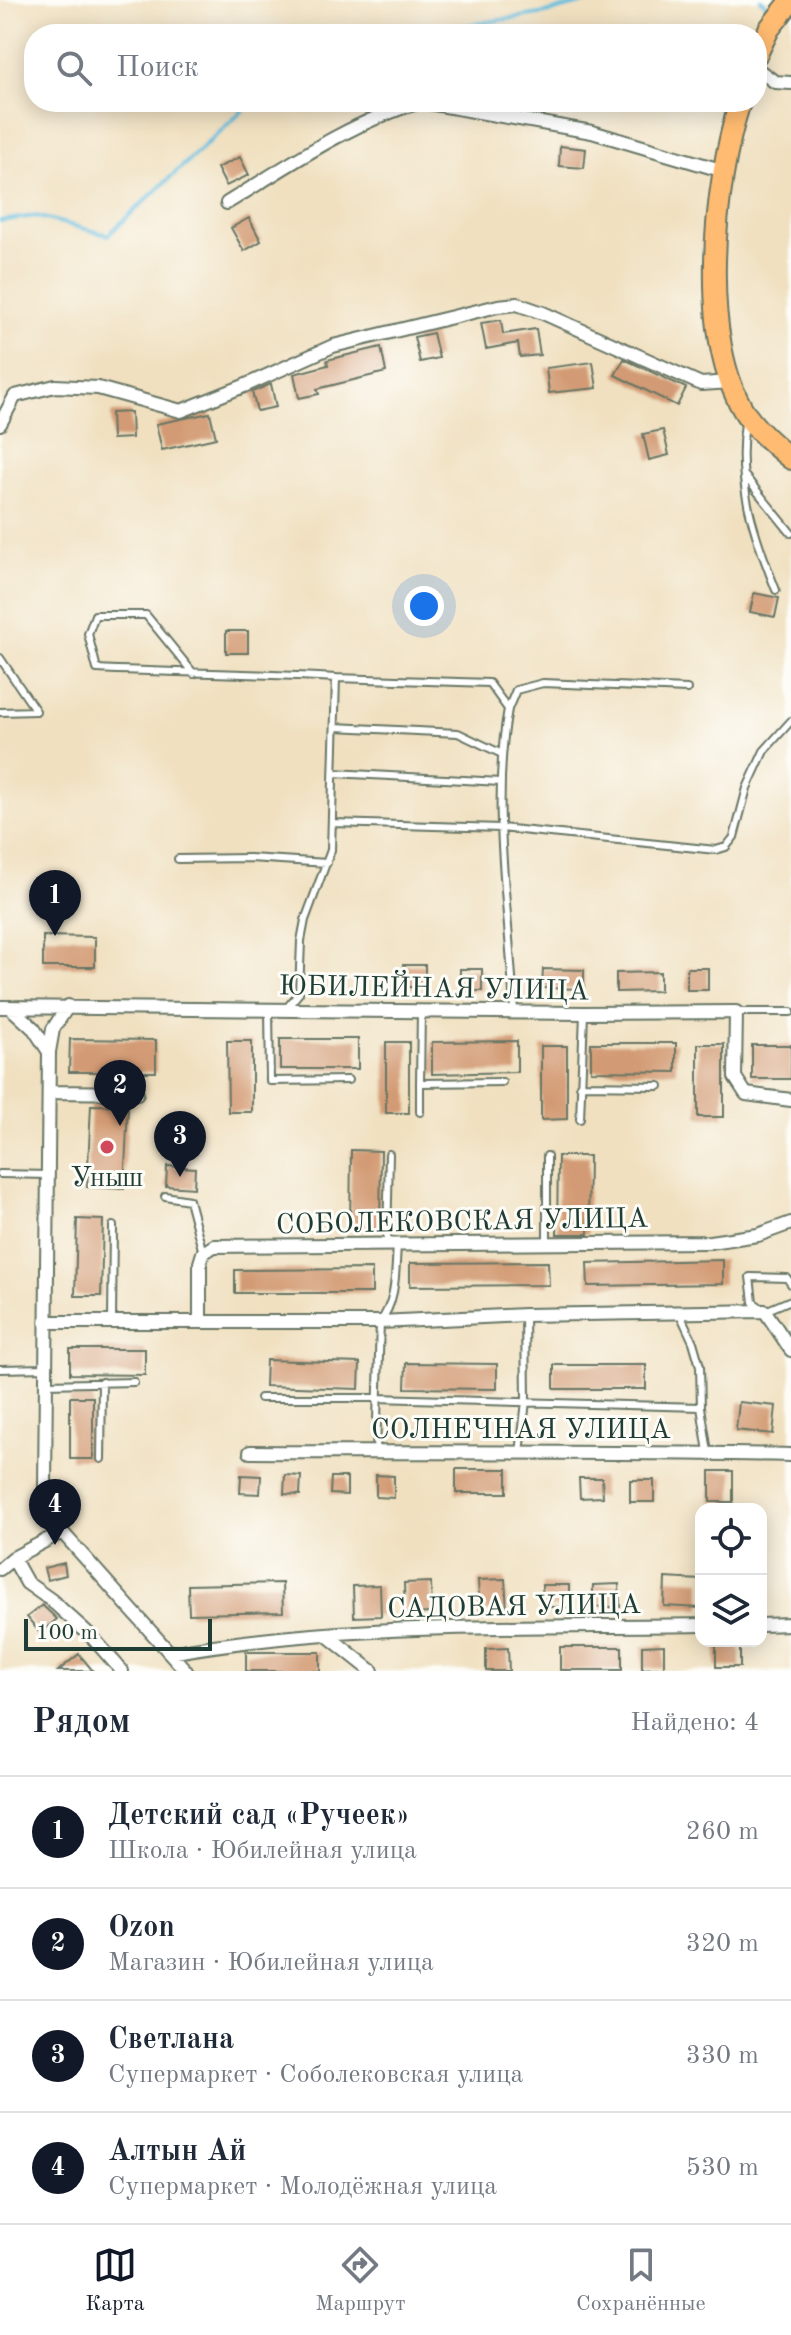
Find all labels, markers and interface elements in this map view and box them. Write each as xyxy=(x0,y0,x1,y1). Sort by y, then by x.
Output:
search box xyxy=(24,24,767,112)
icon: search xyxy=(52,46,96,90)
text: Поиск xyxy=(116,53,199,83)
your location xyxy=(404,586,444,626)
pin: 1 xyxy=(29,870,81,936)
street label: ЮБИЛЕЙНАЯ УЛИЦА xyxy=(278,967,590,1007)
pin: 2 xyxy=(94,1060,146,1126)
pin: 3 xyxy=(154,1111,206,1177)
marker: Уныш xyxy=(98,1138,116,1156)
place label: Уныш xyxy=(71,1165,143,1193)
street label: СОБОЛЕКОВСКАЯ УЛИЦА xyxy=(276,1206,648,1240)
street label: СОЛНЕЧНАЯ УЛИЦА xyxy=(371,1417,671,1445)
pin: 4 xyxy=(29,1479,81,1545)
map controls xyxy=(695,1503,767,1647)
button: locate xyxy=(695,1503,767,1575)
button: layers xyxy=(695,1575,767,1647)
street label: САДОВАЯ УЛИЦА xyxy=(387,1592,641,1624)
scale bar xyxy=(24,1615,212,1651)
text: 100 m xyxy=(36,1622,98,1644)
text: Рядом xyxy=(32,1706,131,1740)
text: Найдено: 4 xyxy=(630,1710,759,1736)
text: Детский сад «Ручеек» xyxy=(108,1801,410,1831)
text: 1 xyxy=(50,1819,66,1845)
text: 260 m xyxy=(686,1819,759,1845)
text: Школа · Юбилейная улица xyxy=(108,1838,417,1864)
text: Ozon xyxy=(108,1913,175,1943)
text: 2 xyxy=(50,1931,66,1957)
text: 320 m xyxy=(686,1931,759,1957)
text: Магазин · Юбилейная улица xyxy=(108,1950,434,1976)
text: Светлана xyxy=(108,2025,234,2055)
text: 3 xyxy=(50,2043,66,2069)
text: 330 m xyxy=(686,2043,759,2069)
text: Супермаркет · Соболековская улица xyxy=(108,2062,523,2088)
text: Алтын Ай xyxy=(108,2137,246,2167)
text: 4 xyxy=(50,2155,66,2181)
text: 530 m xyxy=(686,2155,759,2181)
text: Супермаркет · Молодёжная улица xyxy=(108,2174,497,2200)
tab: Карта xyxy=(85,2243,145,2318)
tab: Маршрут xyxy=(315,2243,406,2318)
tab: Сохранённые xyxy=(576,2243,706,2318)

